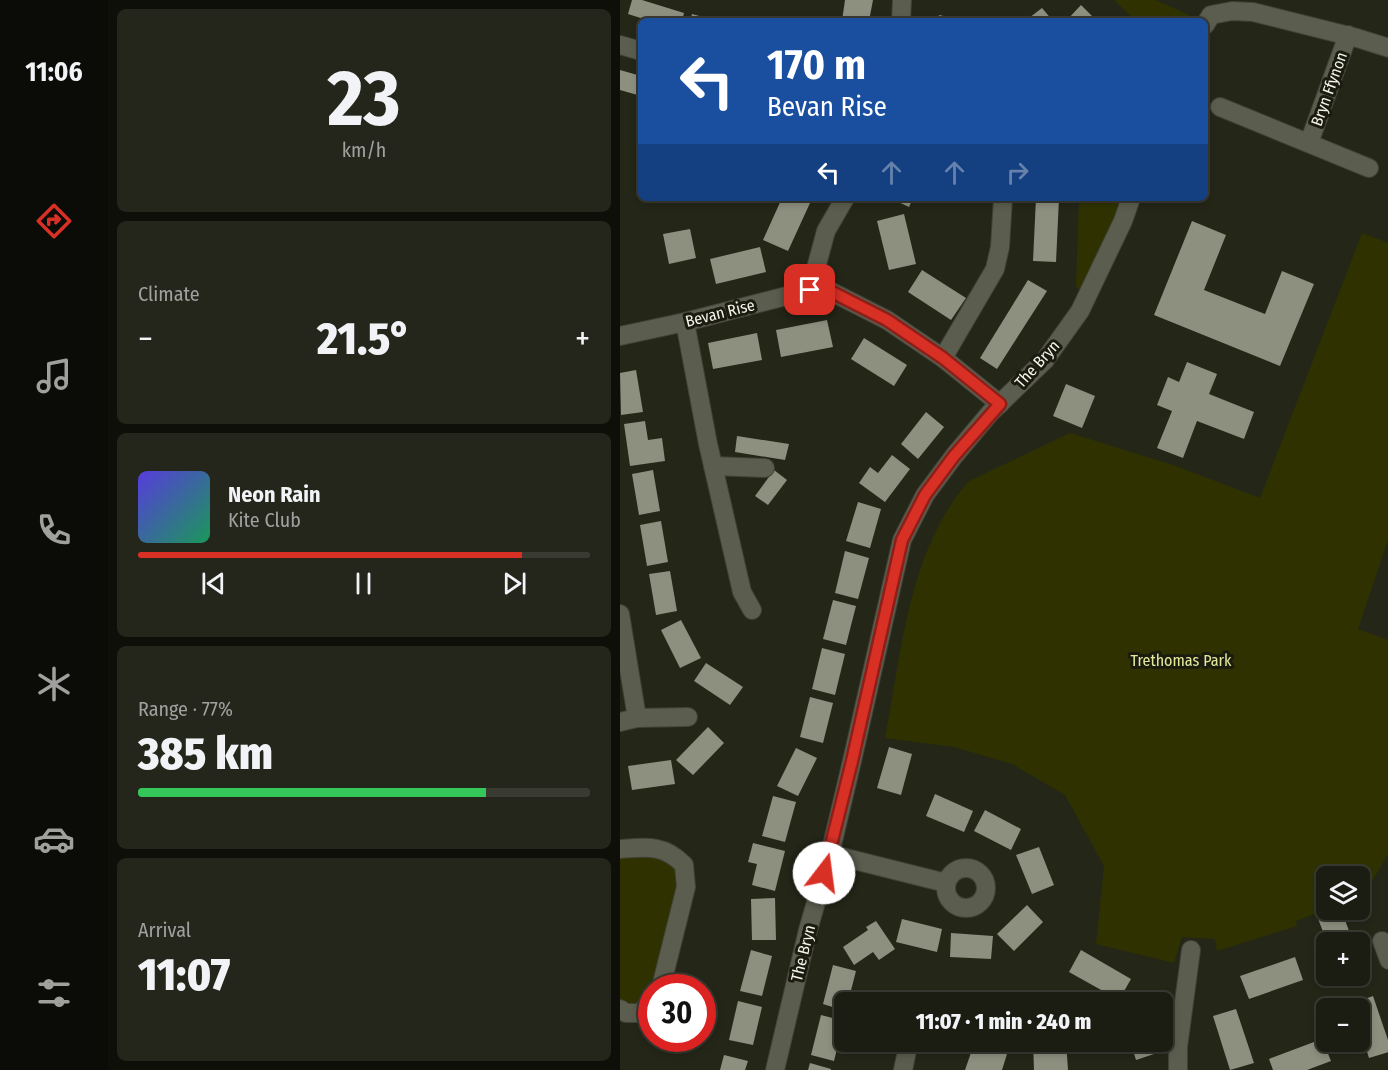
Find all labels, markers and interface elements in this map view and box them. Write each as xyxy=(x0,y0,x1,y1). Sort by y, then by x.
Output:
text: 170 m xyxy=(767,40,866,90)
icon: left xyxy=(668,42,746,120)
street label: Bryn Ffynon xyxy=(1307,49,1351,129)
text: 23 xyxy=(327,52,401,146)
text: 11:06 xyxy=(25,56,83,88)
text: Bevan Rise xyxy=(767,91,887,123)
text: km/h xyxy=(342,138,386,162)
icon: left xyxy=(812,156,845,189)
icon: ahead xyxy=(875,156,908,189)
icon: ahead xyxy=(938,156,971,189)
icon: right xyxy=(1001,156,1034,189)
icon: directions xyxy=(33,200,75,242)
pin xyxy=(784,264,835,315)
icon: arrive xyxy=(793,273,826,306)
text: Climate xyxy=(138,282,200,306)
street label: Bevan Rise xyxy=(683,295,757,331)
text: 21.5° xyxy=(317,312,411,366)
text: − xyxy=(138,319,153,359)
text: + xyxy=(575,319,590,359)
street label: The Bryn xyxy=(1011,336,1063,392)
icon: music xyxy=(33,355,75,397)
text: Neon Rain xyxy=(228,481,321,508)
text: Kite Club xyxy=(228,508,301,532)
icon: phone xyxy=(33,509,75,551)
icon: previous xyxy=(197,567,230,600)
icon: pause xyxy=(347,567,380,600)
icon: next xyxy=(498,567,531,600)
park label: Trethomas Park xyxy=(1130,651,1232,670)
icon: climate xyxy=(33,663,75,705)
text: Range · 77% xyxy=(138,697,233,721)
text: 385 km xyxy=(138,727,273,781)
icon: car xyxy=(33,818,75,860)
position arrow xyxy=(792,841,856,905)
map controls xyxy=(1316,866,1370,1052)
button: layers xyxy=(1316,866,1370,920)
text: Arrival xyxy=(138,918,191,942)
street label: The Bryn xyxy=(787,923,819,983)
button: + xyxy=(1316,932,1370,986)
text: 11:07 xyxy=(138,948,230,1002)
icon: filters xyxy=(33,972,75,1014)
speed limit sign: 30 xyxy=(638,974,716,1052)
button: − xyxy=(1316,998,1370,1052)
text: 11:07 · 1 min · 240 m xyxy=(916,1008,1091,1035)

